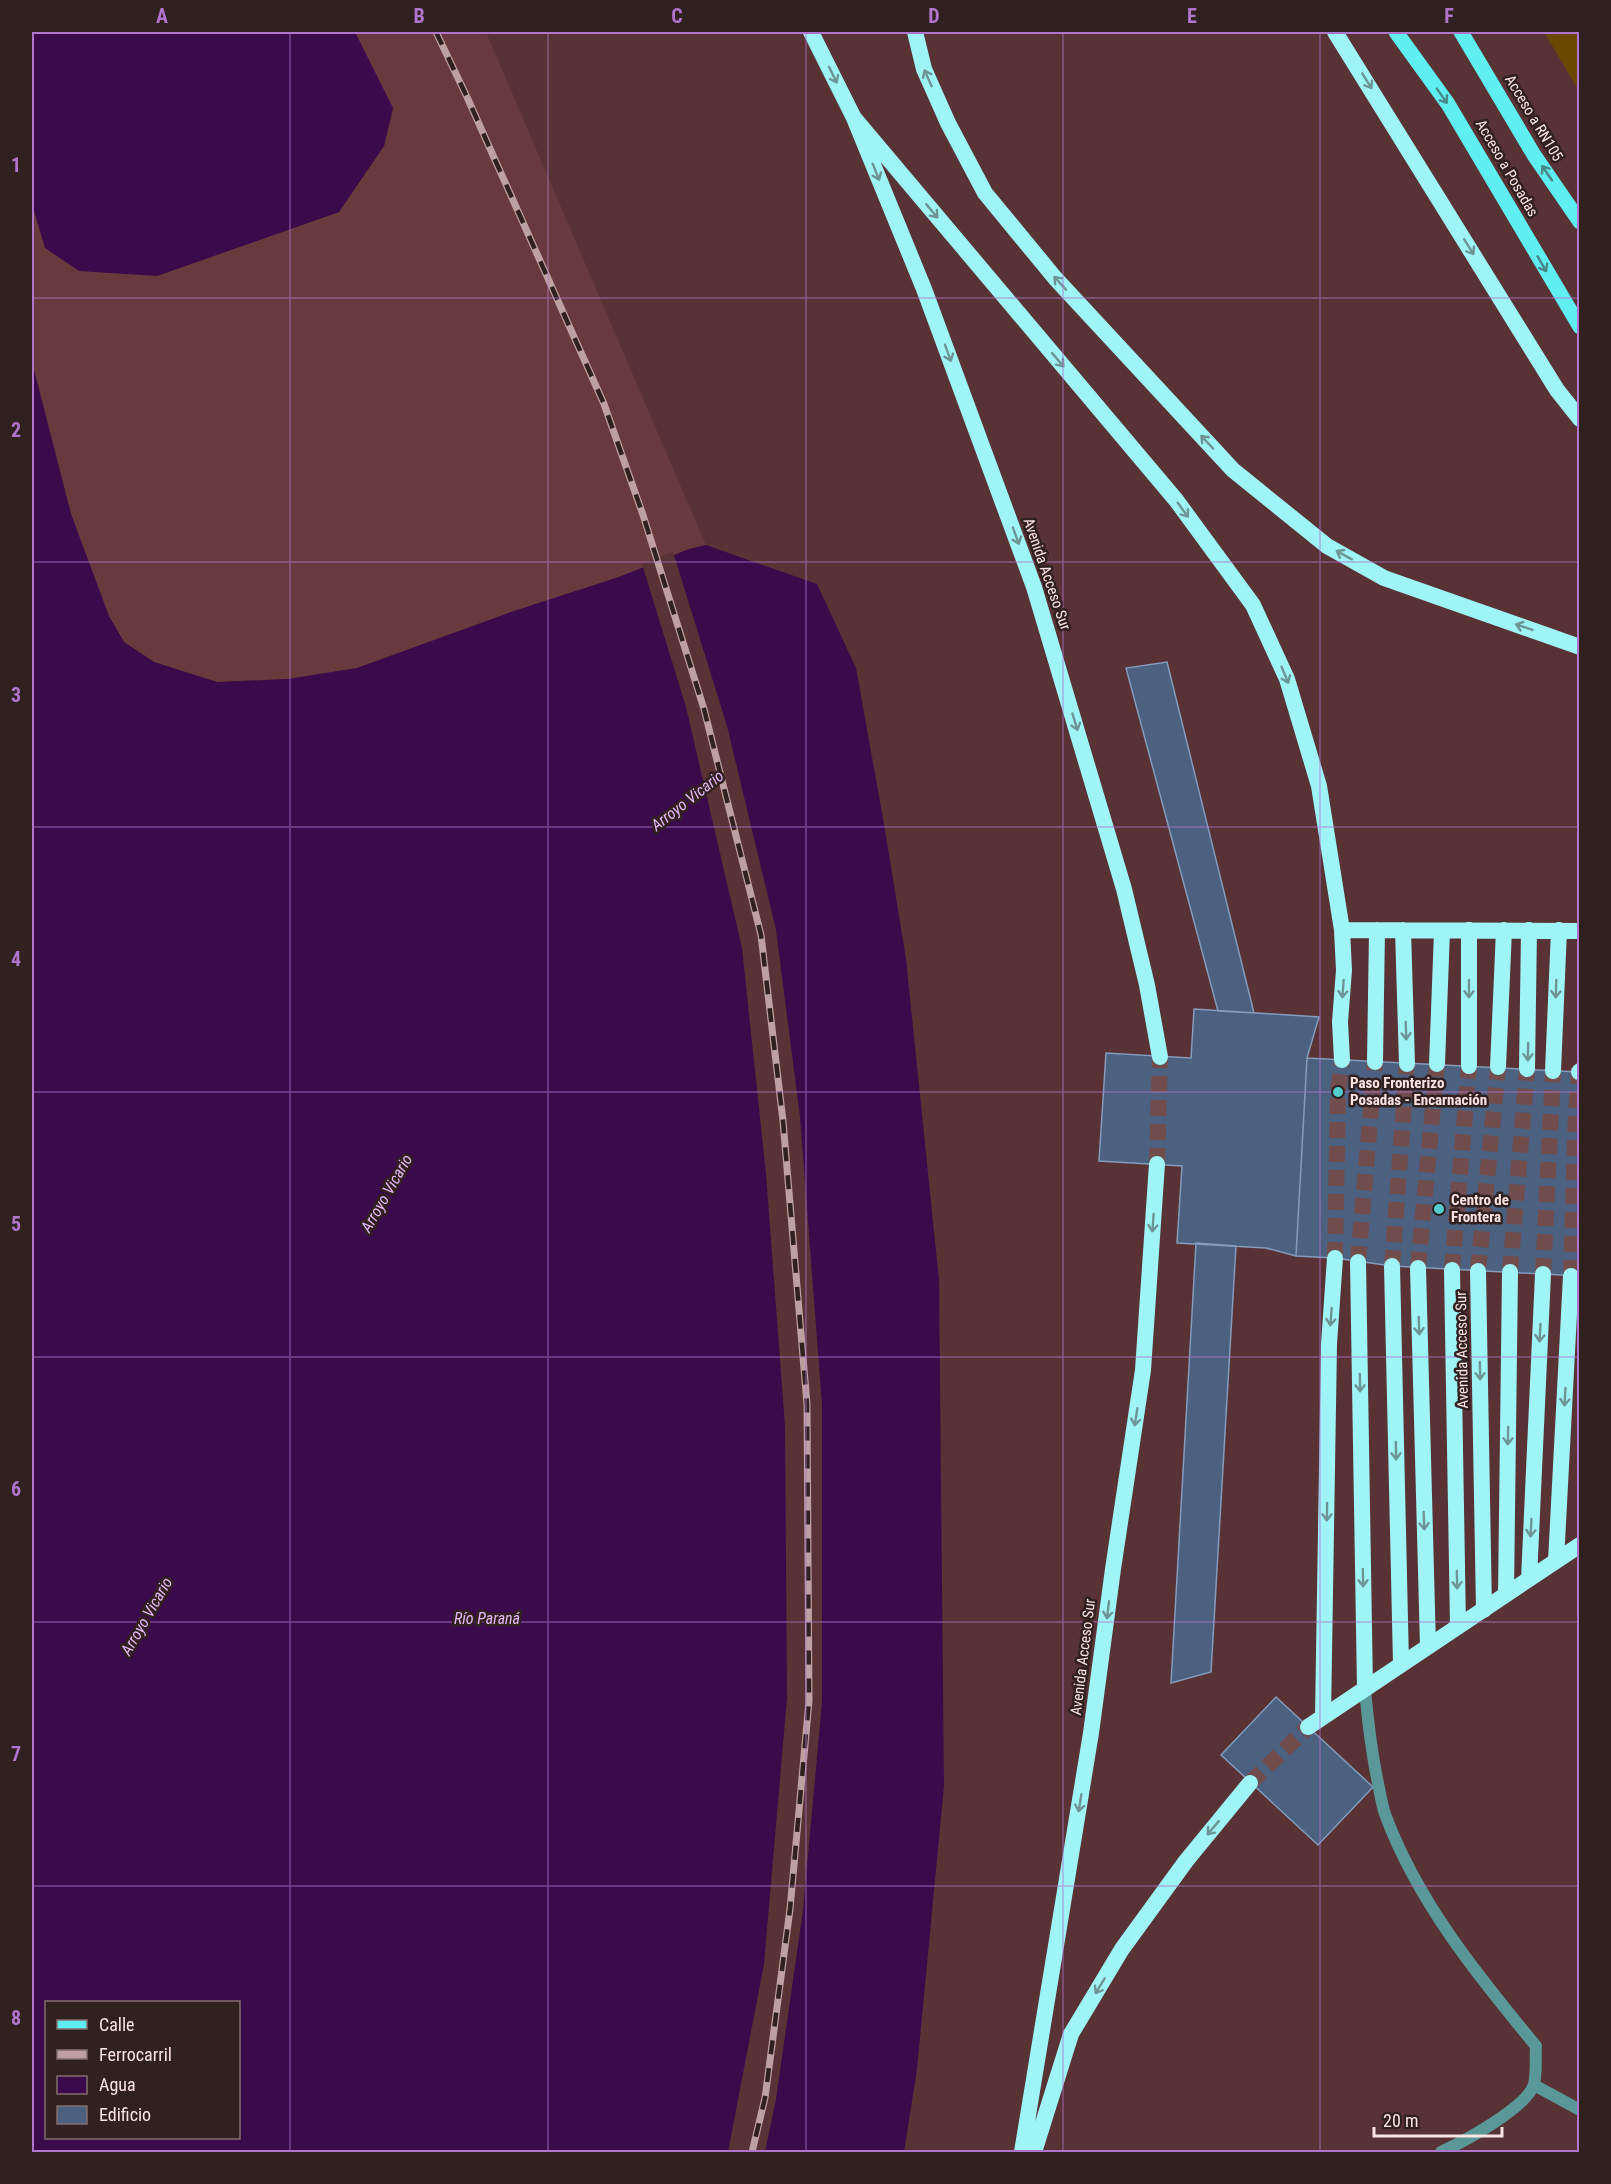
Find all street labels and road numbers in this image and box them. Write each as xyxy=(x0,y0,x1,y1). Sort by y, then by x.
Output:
street label: Acceso a RN105 xyxy=(1501,72,1567,164)
street label: Acceso a Posadas xyxy=(1472,116,1542,220)
street label: Avenida Acceso Sur xyxy=(1019,516,1075,633)
street label: Avenida Acceso Sur xyxy=(1452,1291,1472,1409)
street label: Avenida Acceso Sur xyxy=(1067,1597,1099,1716)

